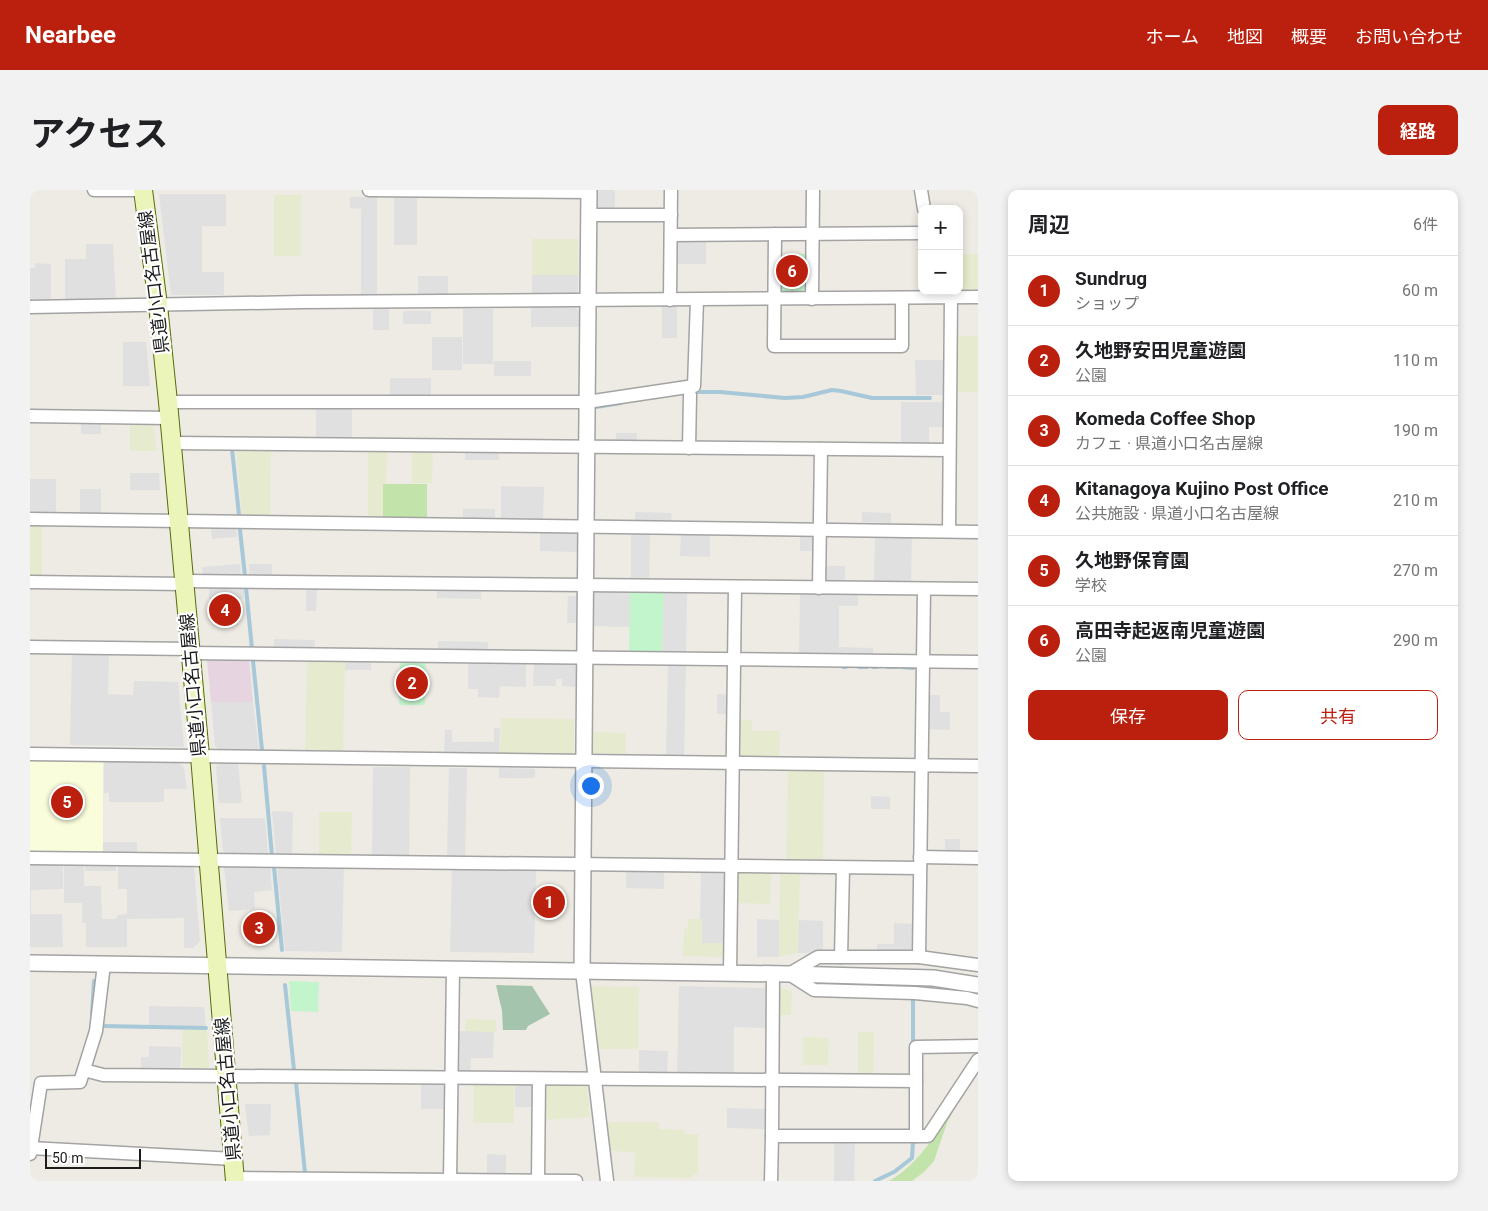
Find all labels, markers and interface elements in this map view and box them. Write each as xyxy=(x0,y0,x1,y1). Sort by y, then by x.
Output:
text: Nearbee xyxy=(25,21,116,49)
text: ホーム xyxy=(1146,26,1199,47)
text: 地図 xyxy=(1227,26,1263,47)
text: 概要 xyxy=(1291,26,1327,47)
text: お問い合わせ xyxy=(1355,26,1463,47)
button: 経路 xyxy=(1378,105,1458,155)
text: アクセス xyxy=(30,114,168,155)
map controls xyxy=(918,205,963,295)
button: + xyxy=(918,205,963,250)
street label: 県道小口名古屋線 xyxy=(134,209,173,355)
text: 周辺 xyxy=(1028,213,1070,237)
text: 6件 xyxy=(1413,215,1438,234)
button: − xyxy=(918,250,963,295)
pin: 6 xyxy=(776,252,808,290)
text: Sundrug xyxy=(1075,267,1147,290)
text: 1 xyxy=(1039,281,1049,300)
text: 60 m xyxy=(1402,281,1438,300)
text: ショップ xyxy=(1075,294,1139,313)
text: 久地野安田児童遊園 xyxy=(1075,339,1246,362)
text: 2 xyxy=(1039,351,1049,370)
text: 110 m xyxy=(1393,351,1438,370)
text: 公園 xyxy=(1075,366,1107,385)
text: Komeda Coffee Shop xyxy=(1075,407,1255,430)
text: 3 xyxy=(1039,421,1049,440)
text: 190 m xyxy=(1393,421,1438,440)
text: カフェ · 県道小口名古屋線 xyxy=(1075,434,1263,453)
text: Kitanagoya Kujino Post Office xyxy=(1075,477,1329,500)
text: 4 xyxy=(1039,491,1049,510)
text: 210 m xyxy=(1393,491,1438,510)
text: 公共施設 · 県道小口名古屋線 xyxy=(1075,504,1279,523)
text: 久地野保育園 xyxy=(1075,549,1189,572)
text: 5 xyxy=(1039,561,1049,580)
text: 270 m xyxy=(1393,561,1438,580)
text: 学校 xyxy=(1075,576,1107,595)
pin: 4 xyxy=(209,591,241,629)
street label: 県道小口名古屋線 xyxy=(176,612,209,758)
text: 高田寺起返南児童遊園 xyxy=(1075,619,1265,642)
text: 6 xyxy=(1039,631,1049,650)
text: 290 m xyxy=(1393,631,1438,650)
text: 公園 xyxy=(1075,646,1107,665)
pin: 2 xyxy=(396,664,428,702)
button: 保存 xyxy=(1028,690,1228,740)
button: 共有 xyxy=(1238,690,1438,740)
your location xyxy=(578,773,604,799)
pin: 5 xyxy=(51,783,83,821)
pin: 1 xyxy=(533,883,565,921)
pin: 3 xyxy=(243,909,275,947)
street label: 県道小口名古屋線 xyxy=(211,1016,244,1162)
scale bar xyxy=(45,1146,141,1169)
text: 50 m xyxy=(52,1150,84,1166)

